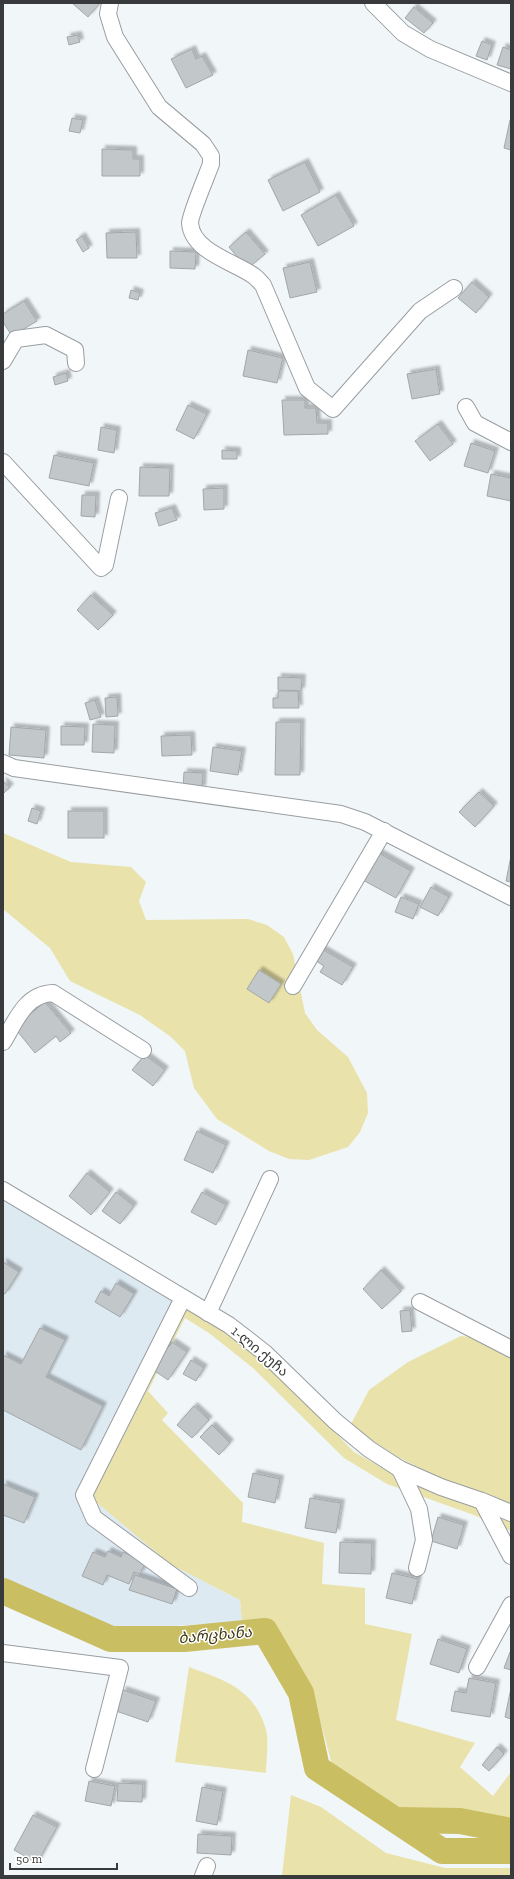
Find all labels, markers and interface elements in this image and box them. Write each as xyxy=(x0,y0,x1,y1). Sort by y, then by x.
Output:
street label: 1-ლი ქუჩა xyxy=(228,1323,292,1380)
water label: ბარცხანა xyxy=(177,1623,253,1647)
scale bar xyxy=(10,1845,117,1871)
text: 50 m xyxy=(16,1852,43,1866)

